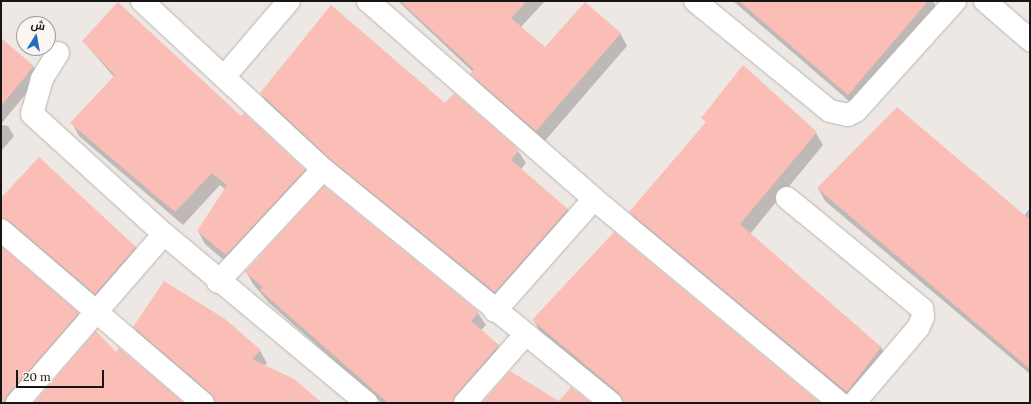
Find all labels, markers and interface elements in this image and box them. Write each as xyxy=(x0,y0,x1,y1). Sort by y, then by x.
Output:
north arrow xyxy=(16,16,56,56)
text: ش xyxy=(30,17,46,33)
scale bar xyxy=(18,362,106,388)
text: 20 m xyxy=(23,369,51,384)

